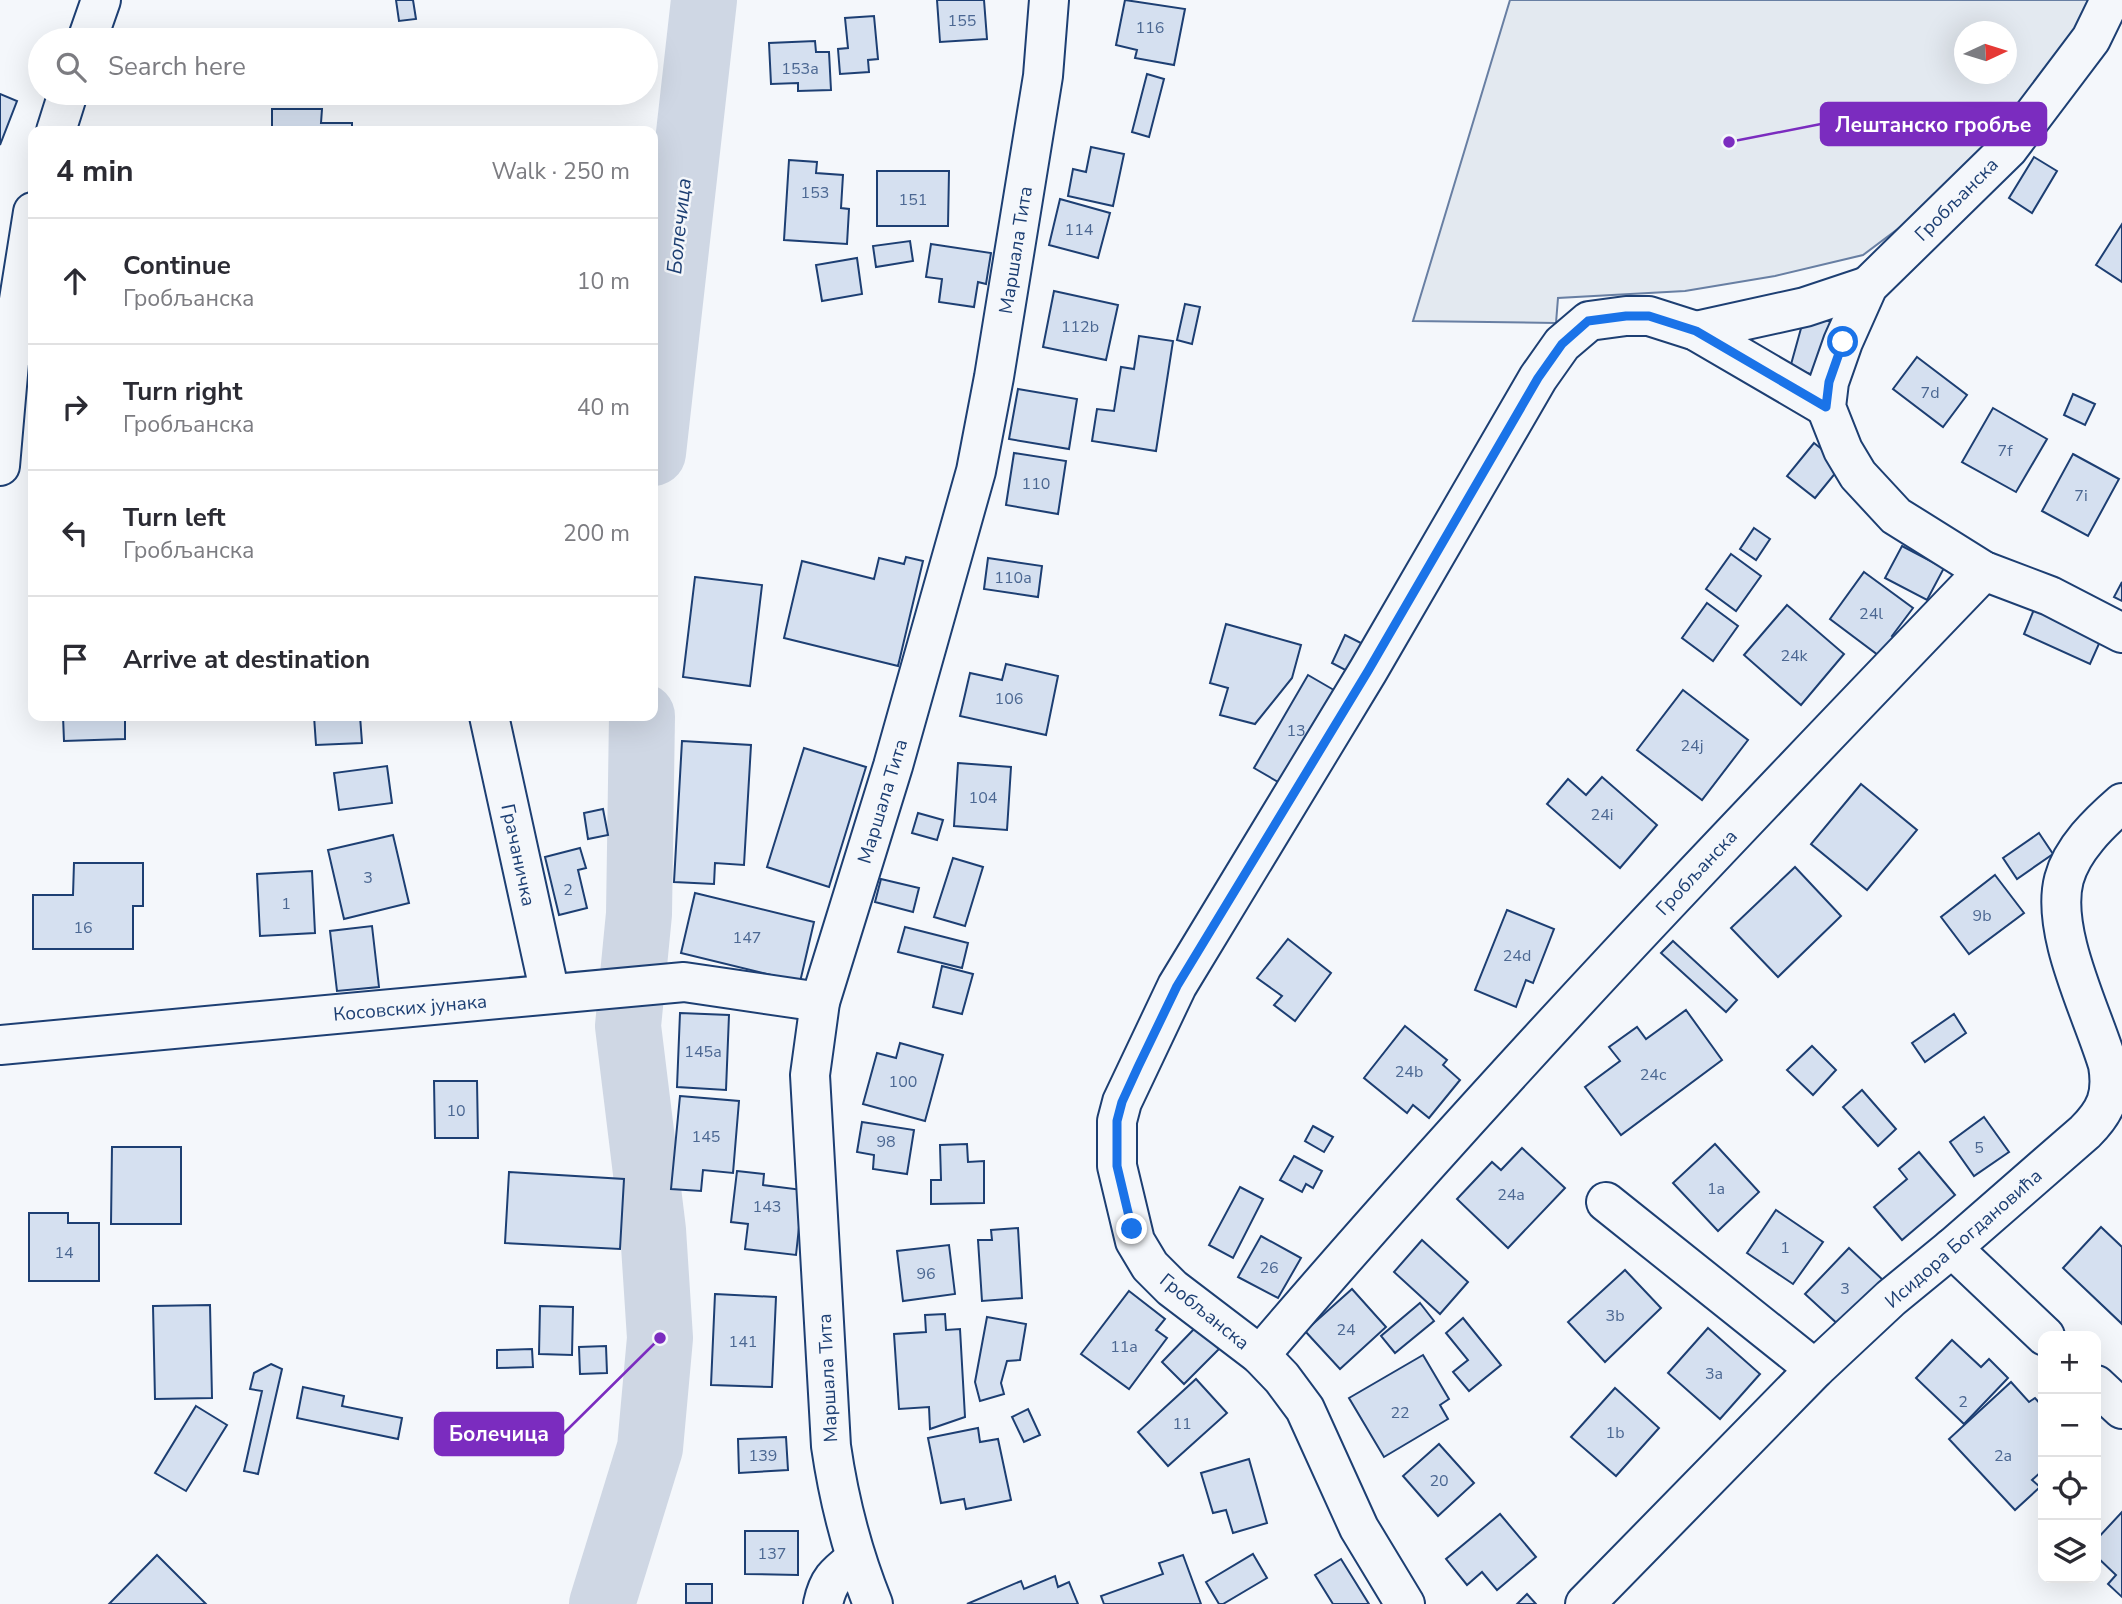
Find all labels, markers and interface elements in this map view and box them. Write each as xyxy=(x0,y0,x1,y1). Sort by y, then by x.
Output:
house number: 155 xyxy=(948,10,976,32)
house number: 116 xyxy=(1136,17,1164,39)
north arrow xyxy=(1954,21,2017,84)
search box xyxy=(28,28,658,105)
icon: search xyxy=(52,48,90,86)
text: Search here xyxy=(108,49,246,84)
house number: 153a xyxy=(781,58,819,80)
callout: Лештанско гробље xyxy=(1821,103,2046,145)
text: Лештанско гробље xyxy=(1835,111,2031,139)
text: 4 min xyxy=(56,151,134,192)
street label: Гробљанска xyxy=(1909,152,2004,247)
text: Walk · 250 m xyxy=(491,156,630,187)
water label: Болечица xyxy=(660,176,698,276)
house number: 153 xyxy=(801,182,829,204)
street label: Маршала Тита xyxy=(993,184,1039,316)
house number: 151 xyxy=(899,189,927,211)
house number: 114 xyxy=(1065,219,1094,241)
text: Continue xyxy=(123,248,231,283)
icon: ahead xyxy=(56,262,94,300)
text: 10 m xyxy=(577,266,630,297)
text: Гробљанска xyxy=(123,283,254,314)
house number: 112b xyxy=(1061,316,1099,338)
route start xyxy=(1827,326,1858,357)
text: Turn right xyxy=(123,374,242,409)
house number: 7d xyxy=(1921,382,1939,404)
icon: right xyxy=(56,388,94,426)
text: 40 m xyxy=(577,392,630,423)
text: Гробљанска xyxy=(123,409,254,440)
house number: 7f xyxy=(1998,440,2013,462)
house number: 110 xyxy=(1022,473,1050,495)
house number: 7i xyxy=(2074,485,2088,507)
text: Turn left xyxy=(123,500,226,535)
icon: left xyxy=(56,514,94,552)
text: 200 m xyxy=(563,518,630,549)
text: Гробљанска xyxy=(123,535,254,566)
house number: 110a xyxy=(994,567,1032,589)
house number: 24l xyxy=(1859,603,1883,625)
icon: arrive xyxy=(56,640,94,678)
text: Arrive at destination xyxy=(123,642,370,677)
house number: 24k xyxy=(1780,645,1809,667)
house number: 106 xyxy=(995,688,1023,710)
house number: 13 xyxy=(1286,720,1306,742)
house number: 24j xyxy=(1681,735,1703,757)
street label: Маршала Тита xyxy=(852,736,914,867)
house number: 104 xyxy=(969,787,998,809)
street label: Грачаничка xyxy=(494,802,542,909)
house number: 24i xyxy=(1591,804,1613,826)
street label: Гробљанска xyxy=(1650,824,1743,921)
house number: 3 xyxy=(363,867,373,889)
house number: 2 xyxy=(563,879,573,901)
house number: 1 xyxy=(281,893,291,915)
house number: 9b xyxy=(1973,905,1991,927)
house number: 16 xyxy=(73,917,93,939)
house number: 147 xyxy=(733,927,761,949)
house number: 24d xyxy=(1503,945,1531,967)
street label: Косовских јунака xyxy=(332,988,488,1028)
house number: 145a xyxy=(684,1041,722,1063)
house number: 24b xyxy=(1395,1061,1423,1083)
house number: 24c xyxy=(1640,1064,1667,1086)
house number: 100 xyxy=(889,1071,917,1093)
house number: 10 xyxy=(446,1100,466,1122)
house number: 145 xyxy=(692,1126,720,1148)
house number: 98 xyxy=(876,1131,896,1153)
house number: 5 xyxy=(1974,1137,1984,1159)
street label: Исидора Богдановића xyxy=(1880,1163,2048,1314)
house number: 1a xyxy=(1707,1178,1725,1200)
house number: 24a xyxy=(1497,1184,1525,1206)
house number: 143 xyxy=(753,1196,781,1218)
route end xyxy=(1116,1213,1147,1244)
house number: 1 xyxy=(1780,1237,1790,1259)
house number: 14 xyxy=(54,1242,74,1264)
house number: 26 xyxy=(1259,1257,1279,1279)
house number: 96 xyxy=(916,1263,936,1285)
street label: Гробљанска xyxy=(1154,1268,1255,1356)
house number: 3 xyxy=(1840,1278,1850,1300)
house number: 3b xyxy=(1606,1305,1624,1327)
street label: Маршала Тита xyxy=(812,1313,844,1443)
house number: 24 xyxy=(1336,1319,1356,1341)
house number: 141 xyxy=(729,1331,757,1353)
map controls xyxy=(2038,1331,2101,1583)
button: + xyxy=(2038,1331,2101,1394)
house number: 11a xyxy=(1110,1336,1138,1358)
house number: 3a xyxy=(1705,1363,1723,1385)
house number: 2 xyxy=(1958,1391,1968,1413)
button: − xyxy=(2038,1394,2101,1457)
house number: 22 xyxy=(1390,1402,1410,1424)
callout: Болечица xyxy=(435,1413,563,1455)
house number: 11 xyxy=(1172,1413,1192,1435)
text: Болечица xyxy=(449,1420,549,1448)
house number: 1b xyxy=(1606,1422,1624,1444)
house number: 139 xyxy=(749,1445,777,1467)
house number: 2a xyxy=(1994,1445,2012,1467)
button: locate xyxy=(2038,1457,2101,1520)
house number: 20 xyxy=(1429,1470,1449,1492)
button: layers xyxy=(2038,1520,2101,1583)
house number: 137 xyxy=(758,1543,786,1565)

